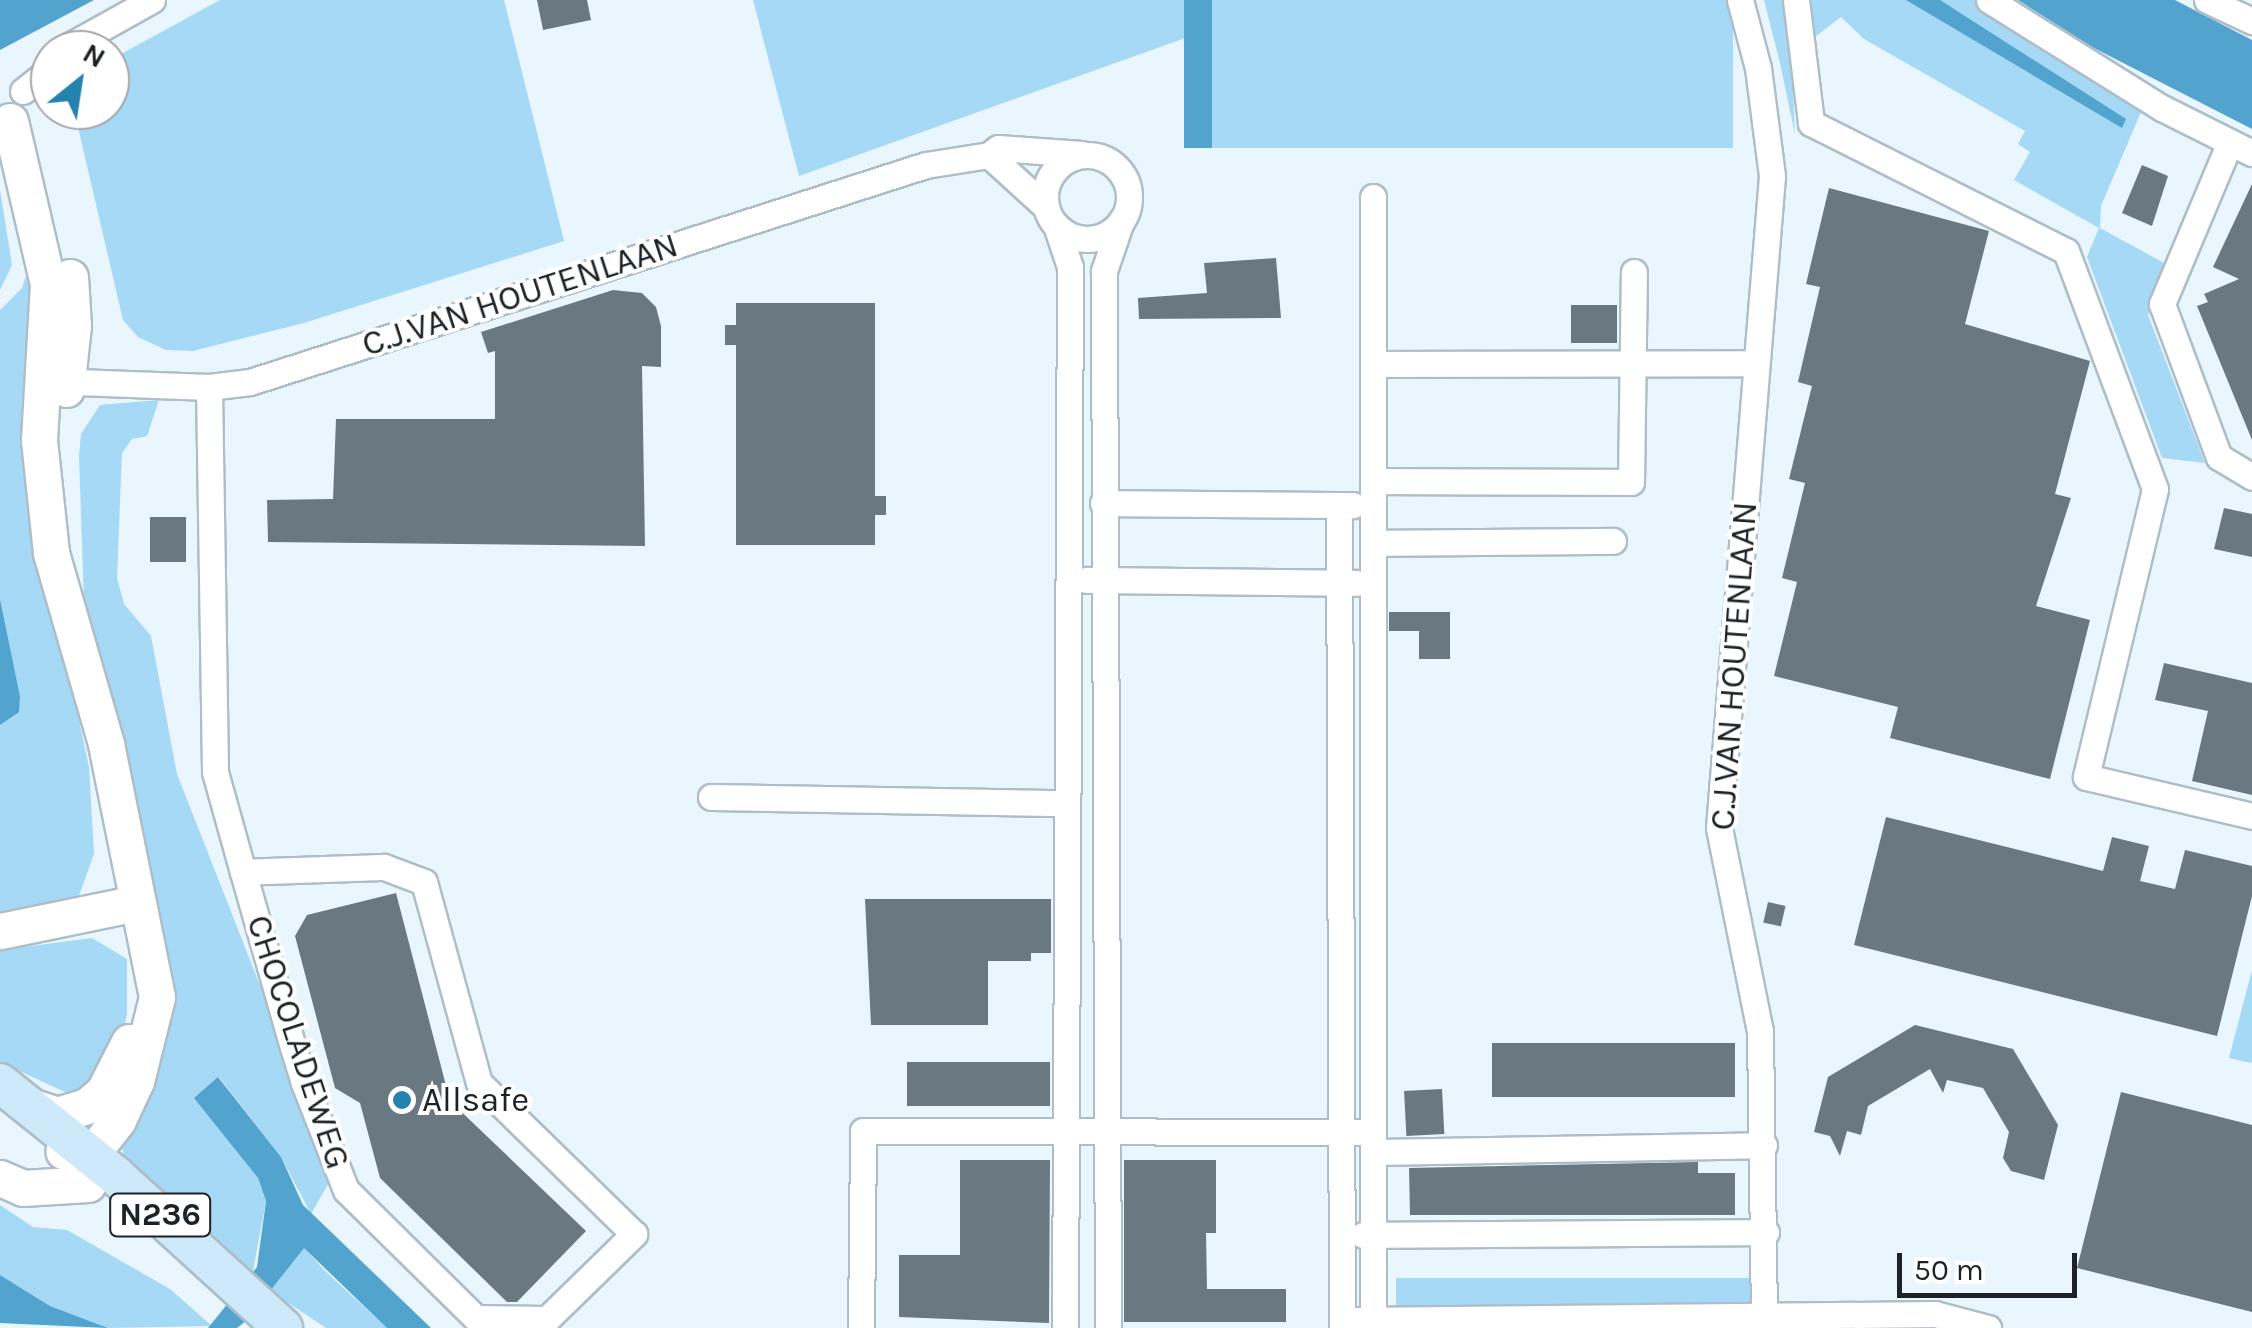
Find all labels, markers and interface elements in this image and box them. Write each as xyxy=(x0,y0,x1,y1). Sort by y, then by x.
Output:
north arrow xyxy=(30,30,130,130)
text: N xyxy=(77,36,111,75)
street label: C.J.VAN HOUTENLAAN xyxy=(357,224,683,366)
street label: C.J.VAN HOUTENLAAN xyxy=(1702,500,1766,832)
street label: CHOCOLADEWEG xyxy=(237,910,359,1174)
place label: Allsafe xyxy=(422,1079,529,1121)
marker: Allsafe xyxy=(391,1089,413,1111)
road number: N236 xyxy=(108,1188,212,1242)
scale bar xyxy=(1902,1233,2082,1295)
text: 50 m xyxy=(1914,1252,1984,1288)

